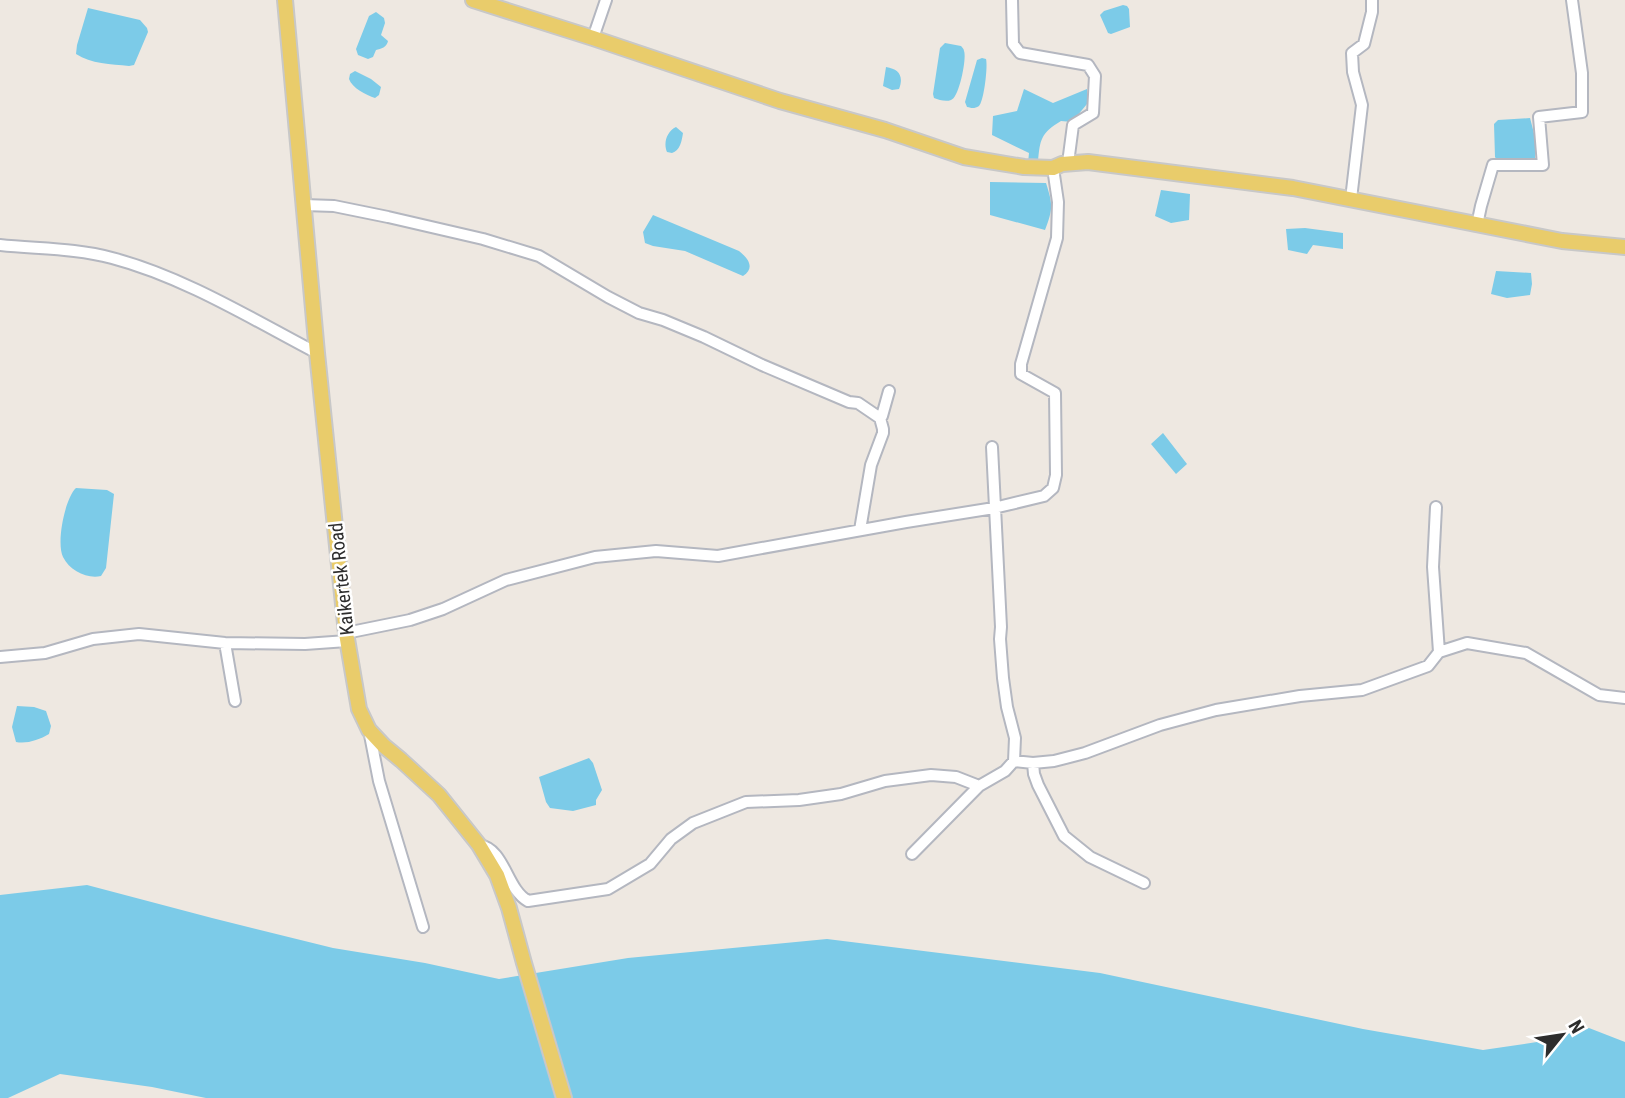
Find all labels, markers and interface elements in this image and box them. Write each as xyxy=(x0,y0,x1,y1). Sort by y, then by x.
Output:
street label: Kaikertek Road xyxy=(324,522,359,636)
north arrow xyxy=(1527,1000,1597,1070)
text: N xyxy=(1563,1016,1589,1038)

